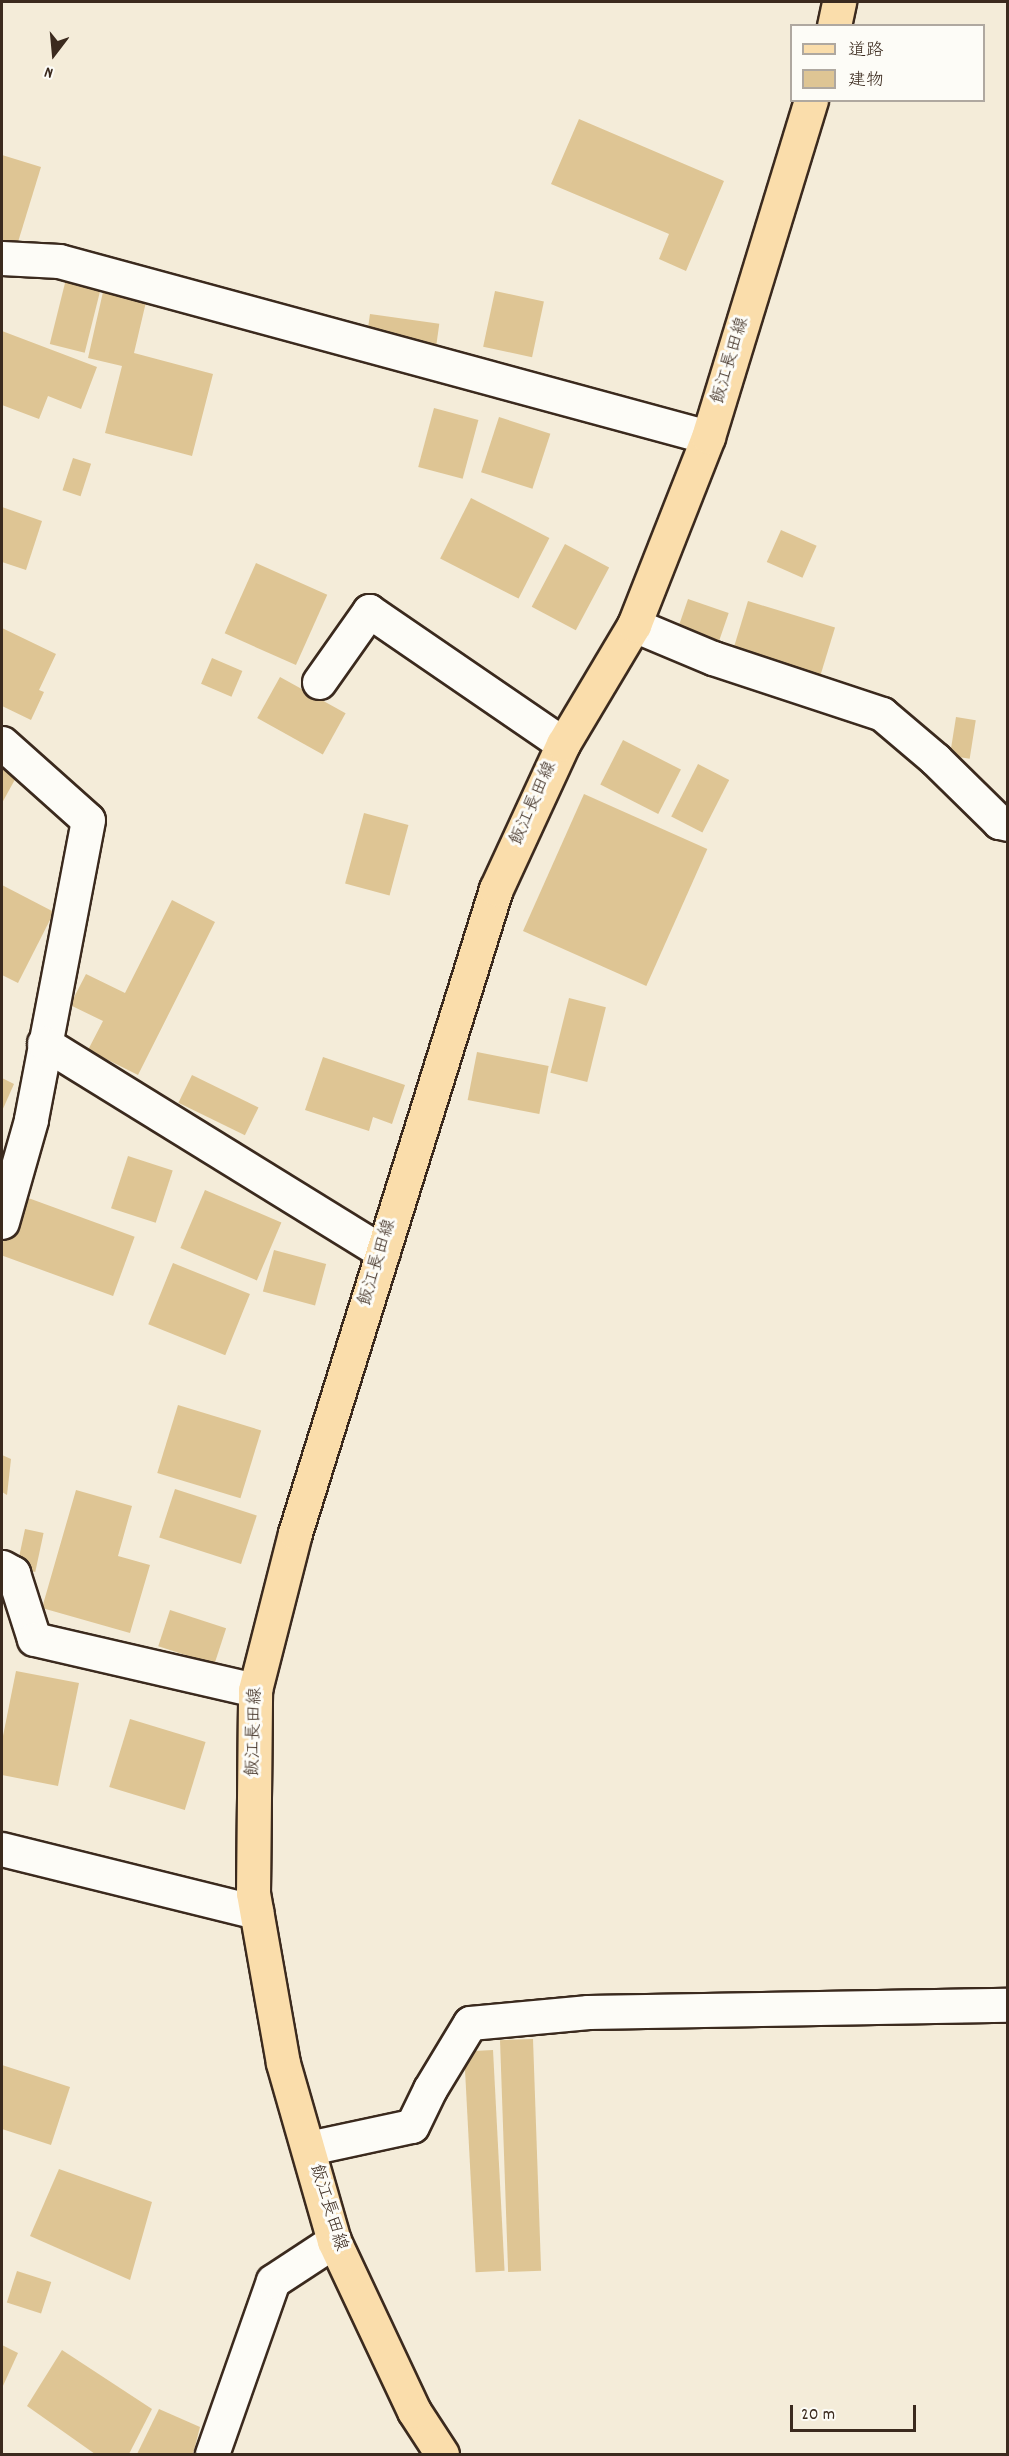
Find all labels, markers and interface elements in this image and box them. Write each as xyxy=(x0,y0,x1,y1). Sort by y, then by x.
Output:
north arrow xyxy=(24,24,84,84)
legend xyxy=(790,24,985,102)
text: 道路 xyxy=(848,39,884,64)
text: N xyxy=(42,60,56,84)
text: 建物 xyxy=(848,69,884,94)
street label: 飯江長田線 xyxy=(709,315,755,407)
street label: 飯江長田線 xyxy=(507,758,563,850)
street label: 飯江長田線 xyxy=(356,1217,402,1309)
street label: 飯江長田線 xyxy=(244,1687,268,1777)
street label: 飯江長田線 xyxy=(304,2162,350,2254)
scale bar xyxy=(793,2393,919,2431)
text: 20 m xyxy=(801,2403,835,2428)

